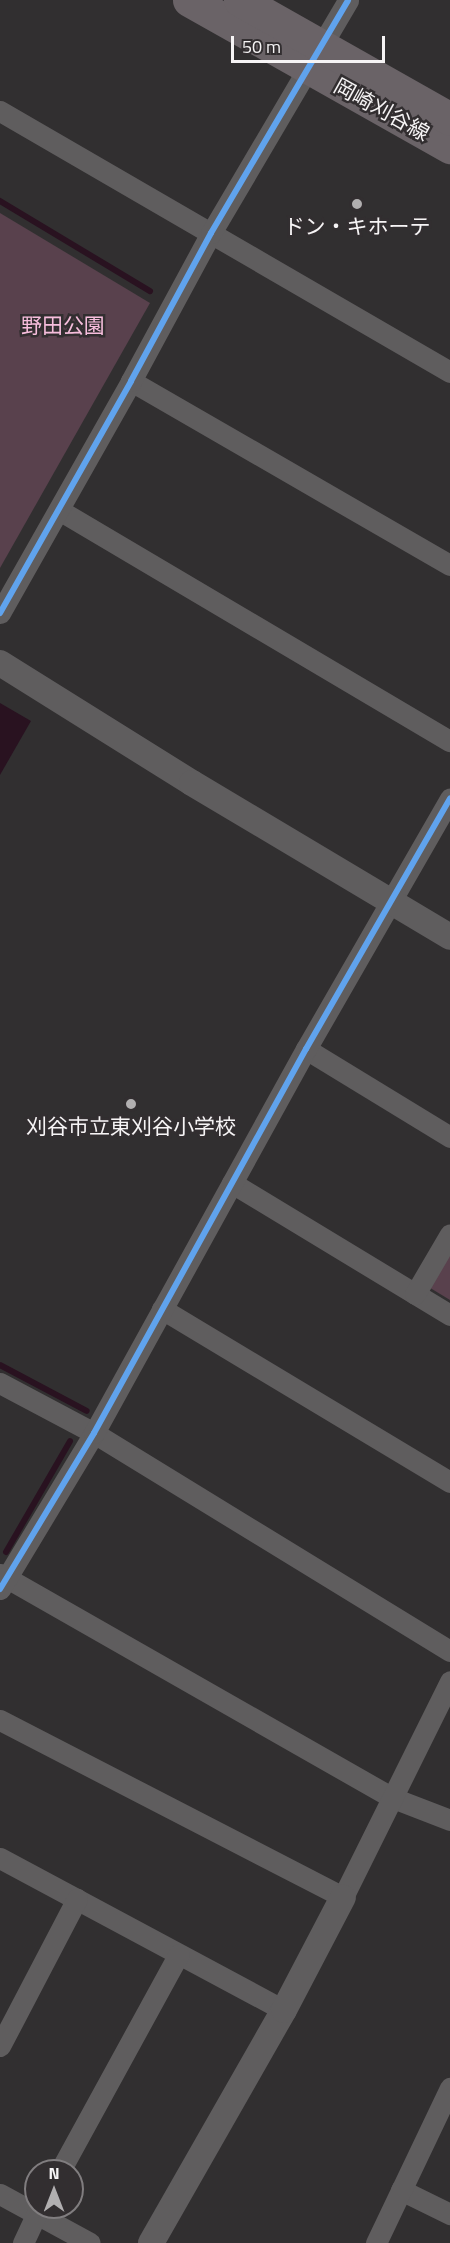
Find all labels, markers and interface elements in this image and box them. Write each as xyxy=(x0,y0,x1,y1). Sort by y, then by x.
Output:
scale bar xyxy=(234,24,388,62)
text: 50 m xyxy=(242,33,281,60)
street label: 岡崎刈谷線 xyxy=(330,73,434,145)
marker: ドン・キホーテ xyxy=(350,197,364,211)
place label: ドン・キホーテ xyxy=(284,213,430,239)
park label: 野田公園 xyxy=(21,312,105,338)
marker: 刈谷市立東刈谷小学校 xyxy=(124,1097,138,1111)
place label: 刈谷市立東刈谷小学校 xyxy=(26,1113,236,1139)
north arrow xyxy=(24,2159,84,2219)
text: N xyxy=(48,2161,60,2185)

